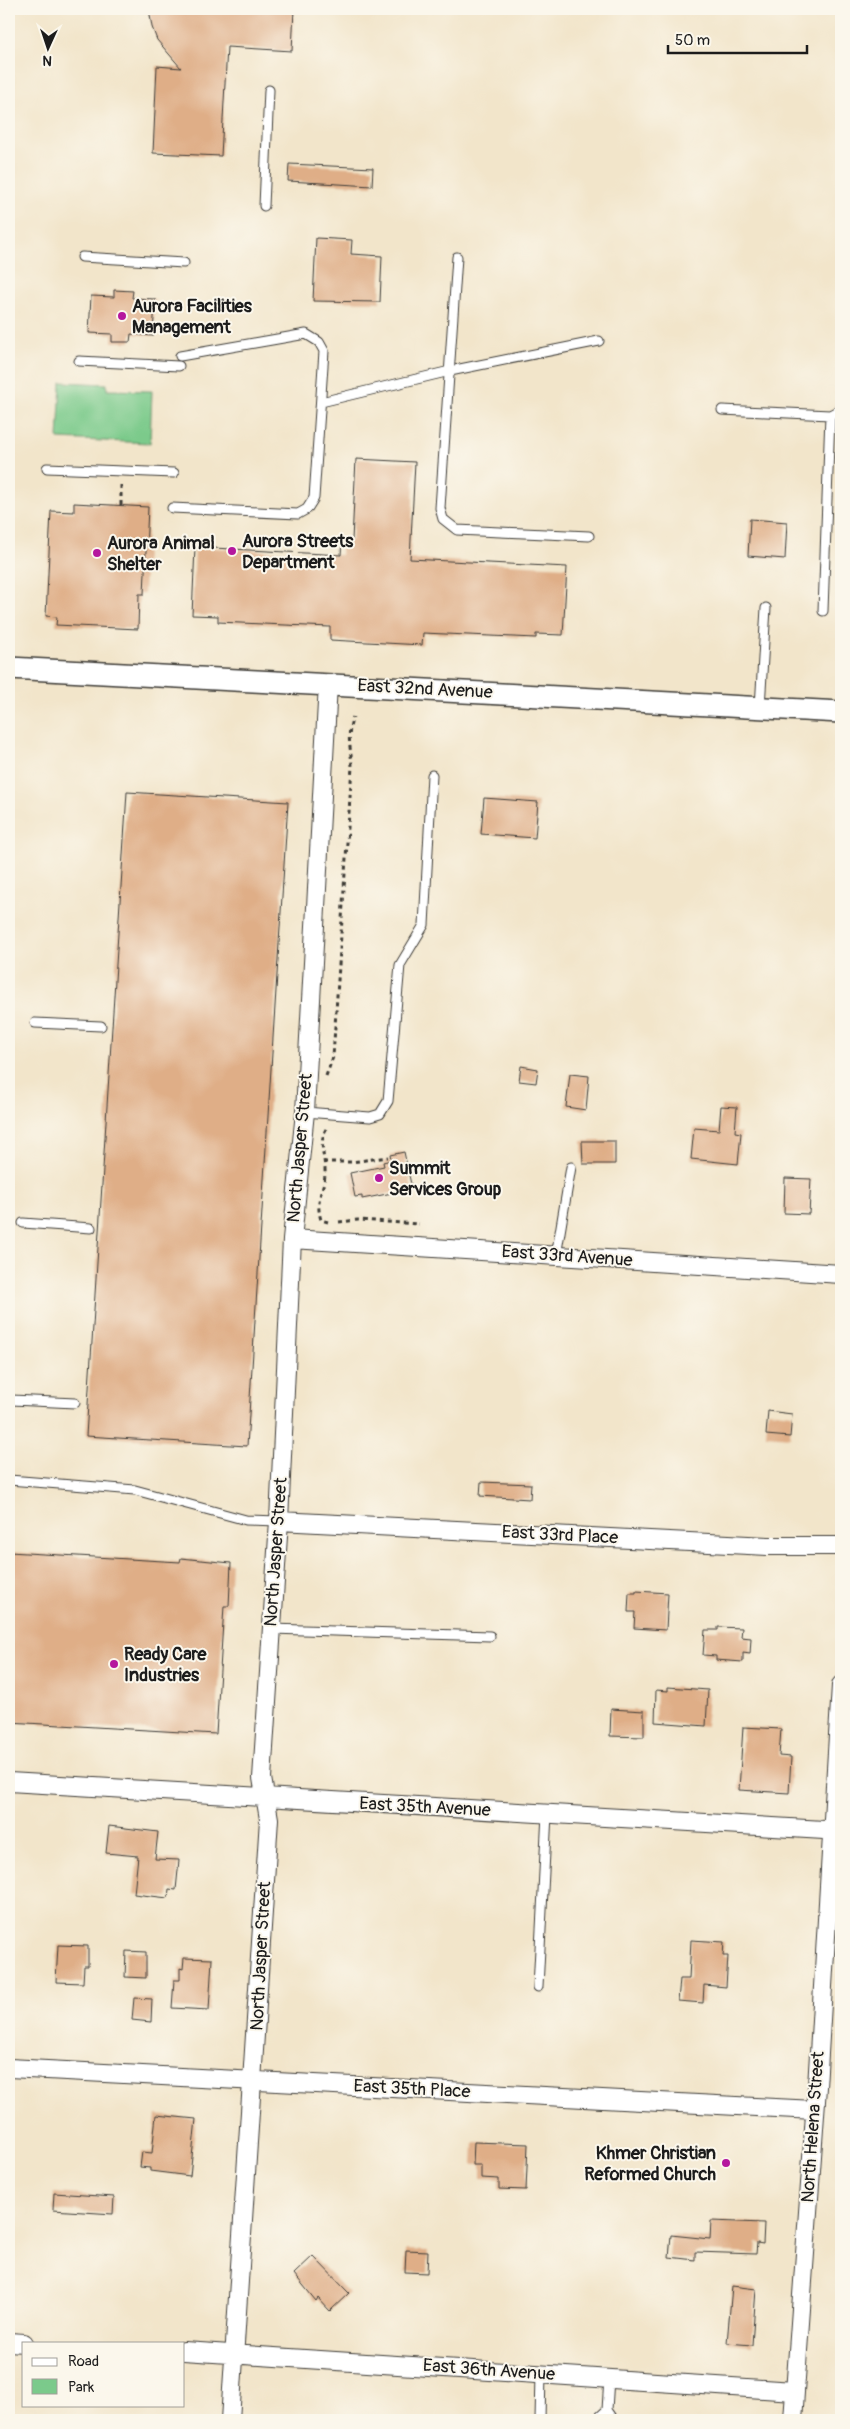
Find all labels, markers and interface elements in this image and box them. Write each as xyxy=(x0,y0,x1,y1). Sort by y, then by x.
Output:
north arrow xyxy=(22,22,72,72)
scale bar xyxy=(668,22,806,54)
text: 50 m xyxy=(675,31,710,50)
text: N xyxy=(42,52,53,69)
place label: Aurora Facilities Management xyxy=(132,295,253,339)
marker: Aurora Facilities Management xyxy=(116,310,128,322)
place label: Aurora Streets Department xyxy=(242,530,354,574)
place label: Aurora Animal Shelter xyxy=(107,532,215,576)
marker: Aurora Streets Department xyxy=(226,545,238,557)
marker: Aurora Animal Shelter xyxy=(91,547,103,559)
street label: East 32nd Avenue xyxy=(357,674,493,704)
street label: North Jasper Street xyxy=(282,1072,318,1223)
place label: Summit Services Group xyxy=(389,1157,502,1201)
marker: Summit Services Group xyxy=(373,1172,385,1184)
street label: East 33rd Avenue xyxy=(501,1240,633,1272)
street label: North Jasper Street xyxy=(259,1476,293,1627)
street label: East 33rd Place xyxy=(501,1520,619,1550)
place label: Ready Care Industries xyxy=(124,1643,208,1687)
marker: Ready Care Industries xyxy=(108,1658,120,1670)
street label: East 35th Avenue xyxy=(359,1792,491,1822)
street label: North Jasper Street xyxy=(246,1880,276,2031)
street label: North Helena Street xyxy=(796,2050,830,2203)
street label: East 35th Place xyxy=(353,2074,471,2104)
place label: Khmer Christian Reformed Church xyxy=(584,2142,717,2186)
marker: Khmer Christian Reformed Church xyxy=(720,2157,732,2169)
legend xyxy=(22,2342,185,2406)
text: Road xyxy=(68,2352,99,2371)
street label: East 36th Avenue xyxy=(422,2354,556,2386)
text: Park xyxy=(68,2378,95,2397)

